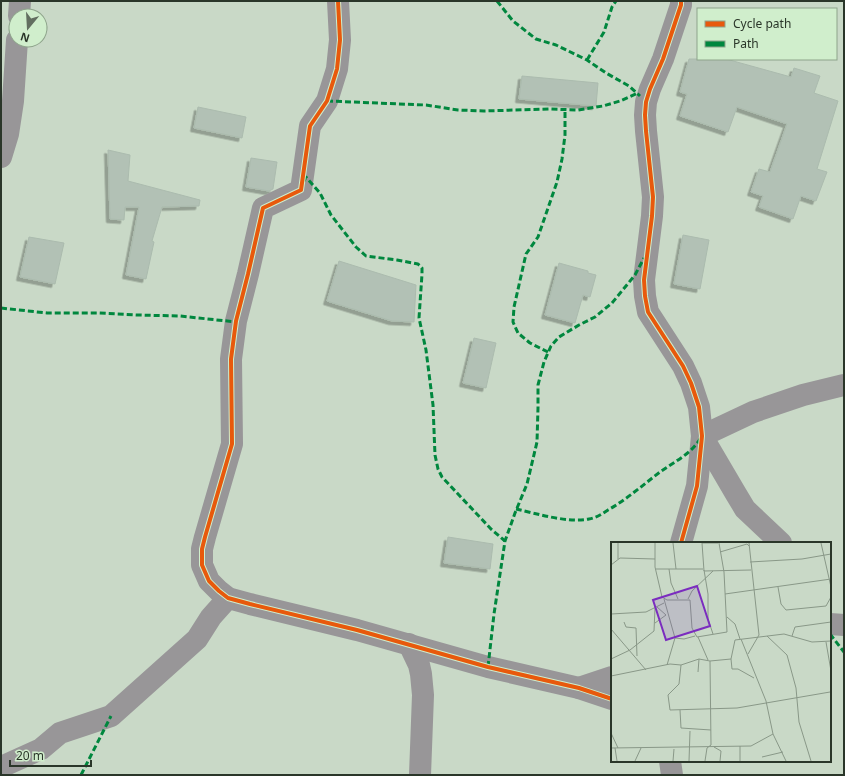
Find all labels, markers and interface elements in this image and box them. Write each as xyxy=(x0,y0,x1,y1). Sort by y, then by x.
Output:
north arrow xyxy=(8,8,48,48)
legend xyxy=(697,8,837,60)
text: Cycle path xyxy=(733,15,791,32)
text: N xyxy=(18,29,31,47)
text: Path xyxy=(733,35,759,52)
inset map xyxy=(611,542,831,762)
scale bar xyxy=(10,742,91,768)
text: 20 m xyxy=(16,747,44,764)

